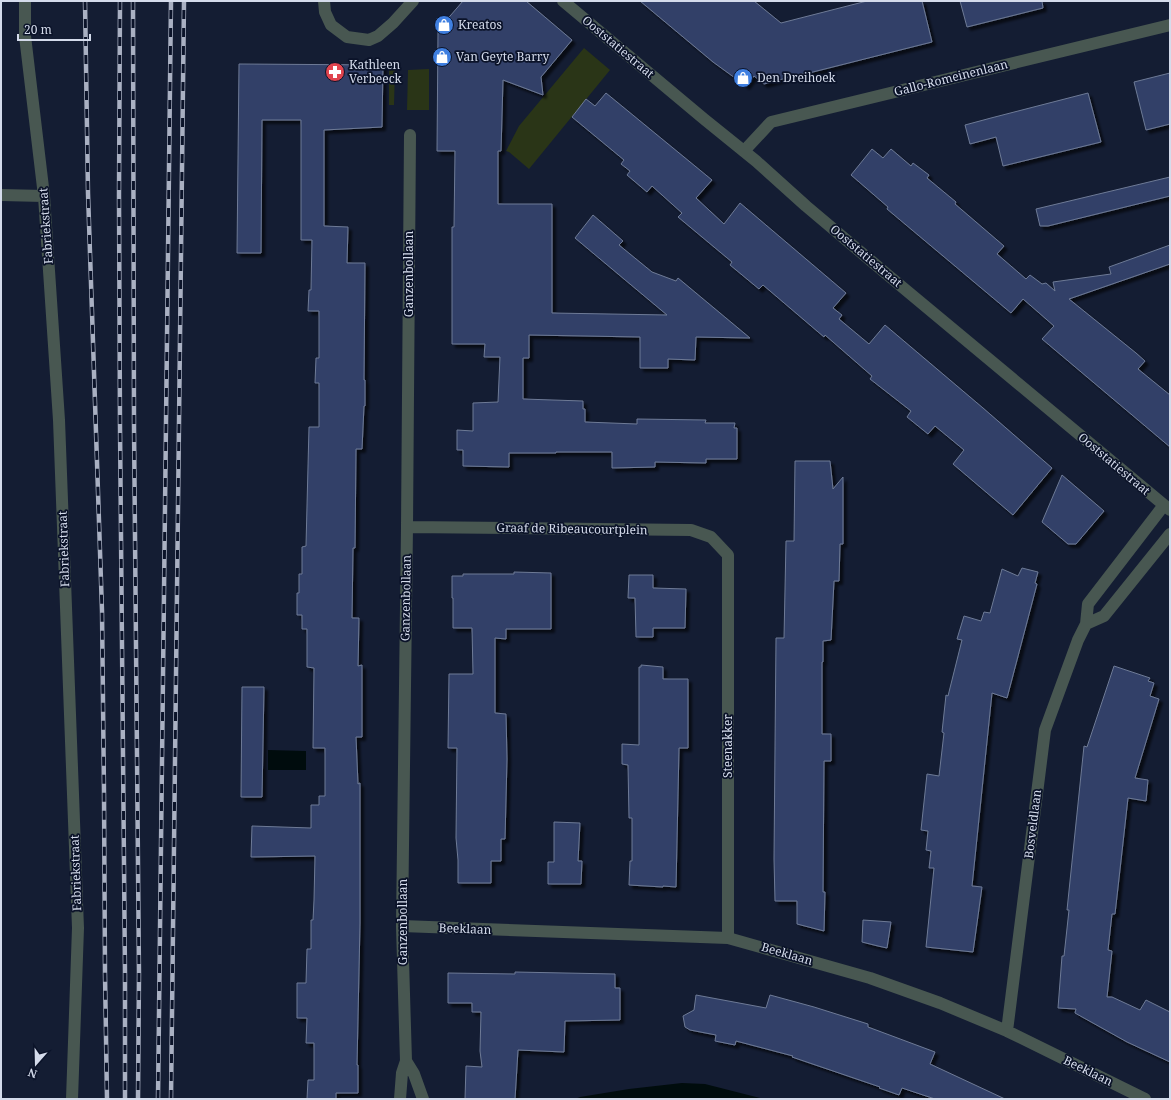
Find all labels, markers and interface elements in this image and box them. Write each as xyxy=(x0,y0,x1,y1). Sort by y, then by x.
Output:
street label: Ooststatiestraat xyxy=(579,11,658,82)
shop icon: Kreatos xyxy=(433,14,455,36)
scale bar xyxy=(18,16,90,42)
place label: Kreatos xyxy=(458,16,502,33)
text: 20 m xyxy=(24,21,52,38)
shop icon: Van Geyte Barry xyxy=(431,46,453,68)
place label: Van Geyte Barry xyxy=(456,48,549,65)
street label: Gallo-Romeinenlaan xyxy=(892,55,1010,100)
place label: Kathleen Verbeeck xyxy=(349,56,403,87)
pharmacy icon: Kathleen Verbeeck xyxy=(324,61,346,83)
shop icon: Den Dreihoek xyxy=(732,67,754,89)
place label: Den Dreihoek xyxy=(757,69,837,86)
street label: Fabriekstraat xyxy=(34,187,57,265)
street label: Ooststatiestraat xyxy=(827,220,906,291)
street label: Ganzenbollaan xyxy=(400,231,417,317)
street label: Ooststatiestraat xyxy=(1075,428,1154,499)
street label: Fabriekstraat xyxy=(54,511,73,588)
street label: Graaf de Ribeaucourtplein xyxy=(496,519,648,538)
street label: Ganzenbollaan xyxy=(396,554,415,641)
street label: Steenakker xyxy=(719,714,736,778)
street label: Bosveldlaan xyxy=(1020,788,1045,860)
street label: Fabriekstraat xyxy=(66,835,85,912)
street label: Ganzenbollaan xyxy=(394,879,411,965)
street label: Beeklaan xyxy=(438,919,492,938)
street label: Beeklaan xyxy=(759,938,815,969)
north arrow xyxy=(16,1044,56,1084)
street label: Beeklaan xyxy=(1061,1051,1116,1090)
text: N xyxy=(25,1065,39,1082)

